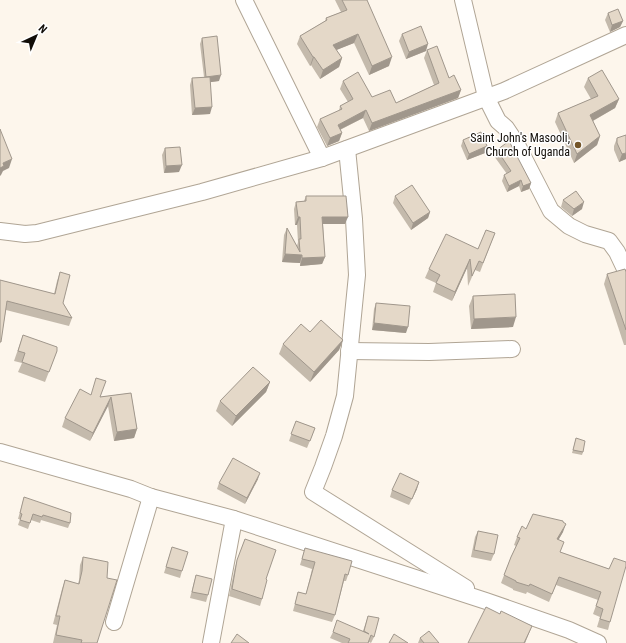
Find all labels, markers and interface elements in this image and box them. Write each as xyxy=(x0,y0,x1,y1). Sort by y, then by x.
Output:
north arrow xyxy=(16,16,56,56)
text: N xyxy=(36,22,50,36)
place label: Saint John's Masooli, Church of Uganda xyxy=(470,131,570,159)
marker: Saint John's Masooli, Church of Uganda xyxy=(573,140,583,150)

